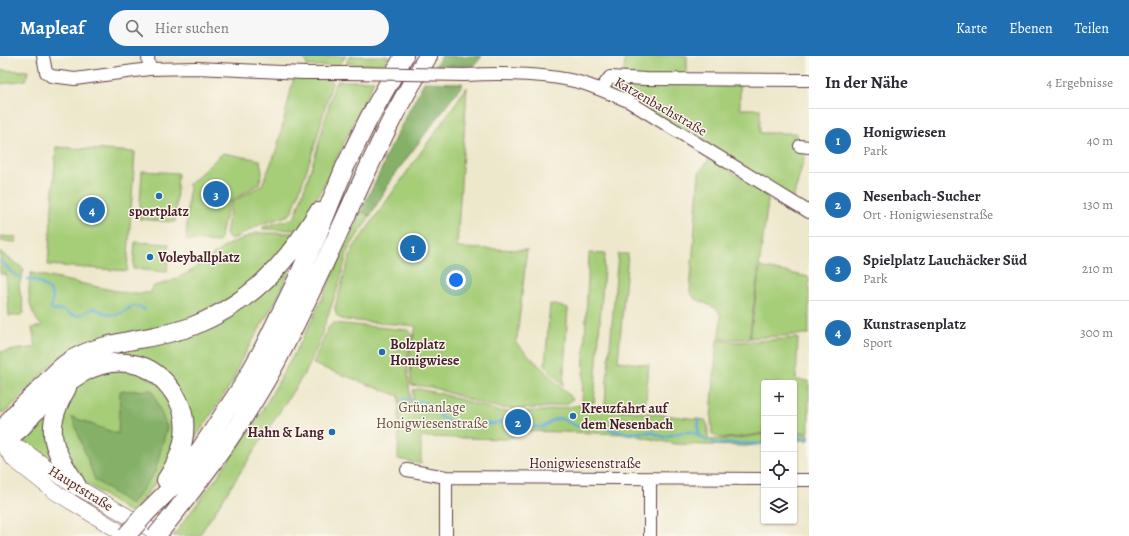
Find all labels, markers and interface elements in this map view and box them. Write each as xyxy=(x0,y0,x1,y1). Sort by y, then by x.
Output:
search box xyxy=(109,10,389,46)
text: Mapleaf xyxy=(20,15,85,41)
icon: search xyxy=(123,17,145,39)
text: Hier suchen xyxy=(155,18,229,38)
text: Karte xyxy=(956,19,987,38)
text: Ebenen xyxy=(1009,19,1053,38)
text: Teilen xyxy=(1075,19,1109,38)
text: In der Nähe xyxy=(825,71,908,94)
street label: Katzenbachstraße xyxy=(611,72,710,141)
text: 4 Ergebnisse xyxy=(1046,74,1113,91)
text: Honigwiesen xyxy=(863,122,946,142)
text: 1 xyxy=(836,132,840,149)
text: 40 m xyxy=(1087,132,1113,149)
text: Park xyxy=(863,142,887,159)
pin: 3 xyxy=(203,179,229,209)
text: Nesenbach-Sucher xyxy=(863,186,981,206)
marker: sportplatz xyxy=(154,191,164,201)
pin: 4 xyxy=(79,195,105,225)
text: 2 xyxy=(835,196,841,213)
text: 130 m xyxy=(1083,196,1113,213)
place label: sportplatz xyxy=(129,202,190,221)
text: Ort · Honigwiesenstraße xyxy=(863,206,993,223)
pin: 1 xyxy=(400,233,426,263)
place label: Voleyballplatz xyxy=(157,248,241,267)
text: Spielplatz Lauchäcker Süd xyxy=(863,250,1027,270)
marker: Voleyballplatz xyxy=(145,252,155,262)
text: 3 xyxy=(835,260,841,277)
text: 210 m xyxy=(1082,260,1113,277)
your location xyxy=(446,270,466,290)
text: Park xyxy=(863,270,887,287)
text: Kunstrasenplatz xyxy=(863,314,966,334)
text: 4 xyxy=(835,324,841,341)
text: 300 m xyxy=(1080,324,1113,341)
text: Sport xyxy=(863,334,893,351)
place label: Bolzplatz Honigwiese xyxy=(390,335,460,370)
marker: Bolzplatz Honigwiese xyxy=(377,347,387,357)
map controls xyxy=(761,380,797,524)
button: + xyxy=(761,380,797,416)
park label: Grünanlage Honigwiesenstraße xyxy=(376,398,488,433)
place label: Kreuzfahrt auf dem Nesenbach xyxy=(581,399,673,434)
pin: 2 xyxy=(505,407,531,437)
marker: Kreuzfahrt auf dem Nesenbach xyxy=(568,411,578,421)
button: − xyxy=(761,416,797,452)
place label: Hahn & Lang xyxy=(247,423,325,442)
marker: Hahn & Lang xyxy=(327,427,337,437)
button: locate xyxy=(761,452,797,488)
street label: Honigwiesenstraße xyxy=(529,454,641,473)
street label: Hauptstraße xyxy=(45,461,117,516)
button: layers xyxy=(761,488,797,524)

